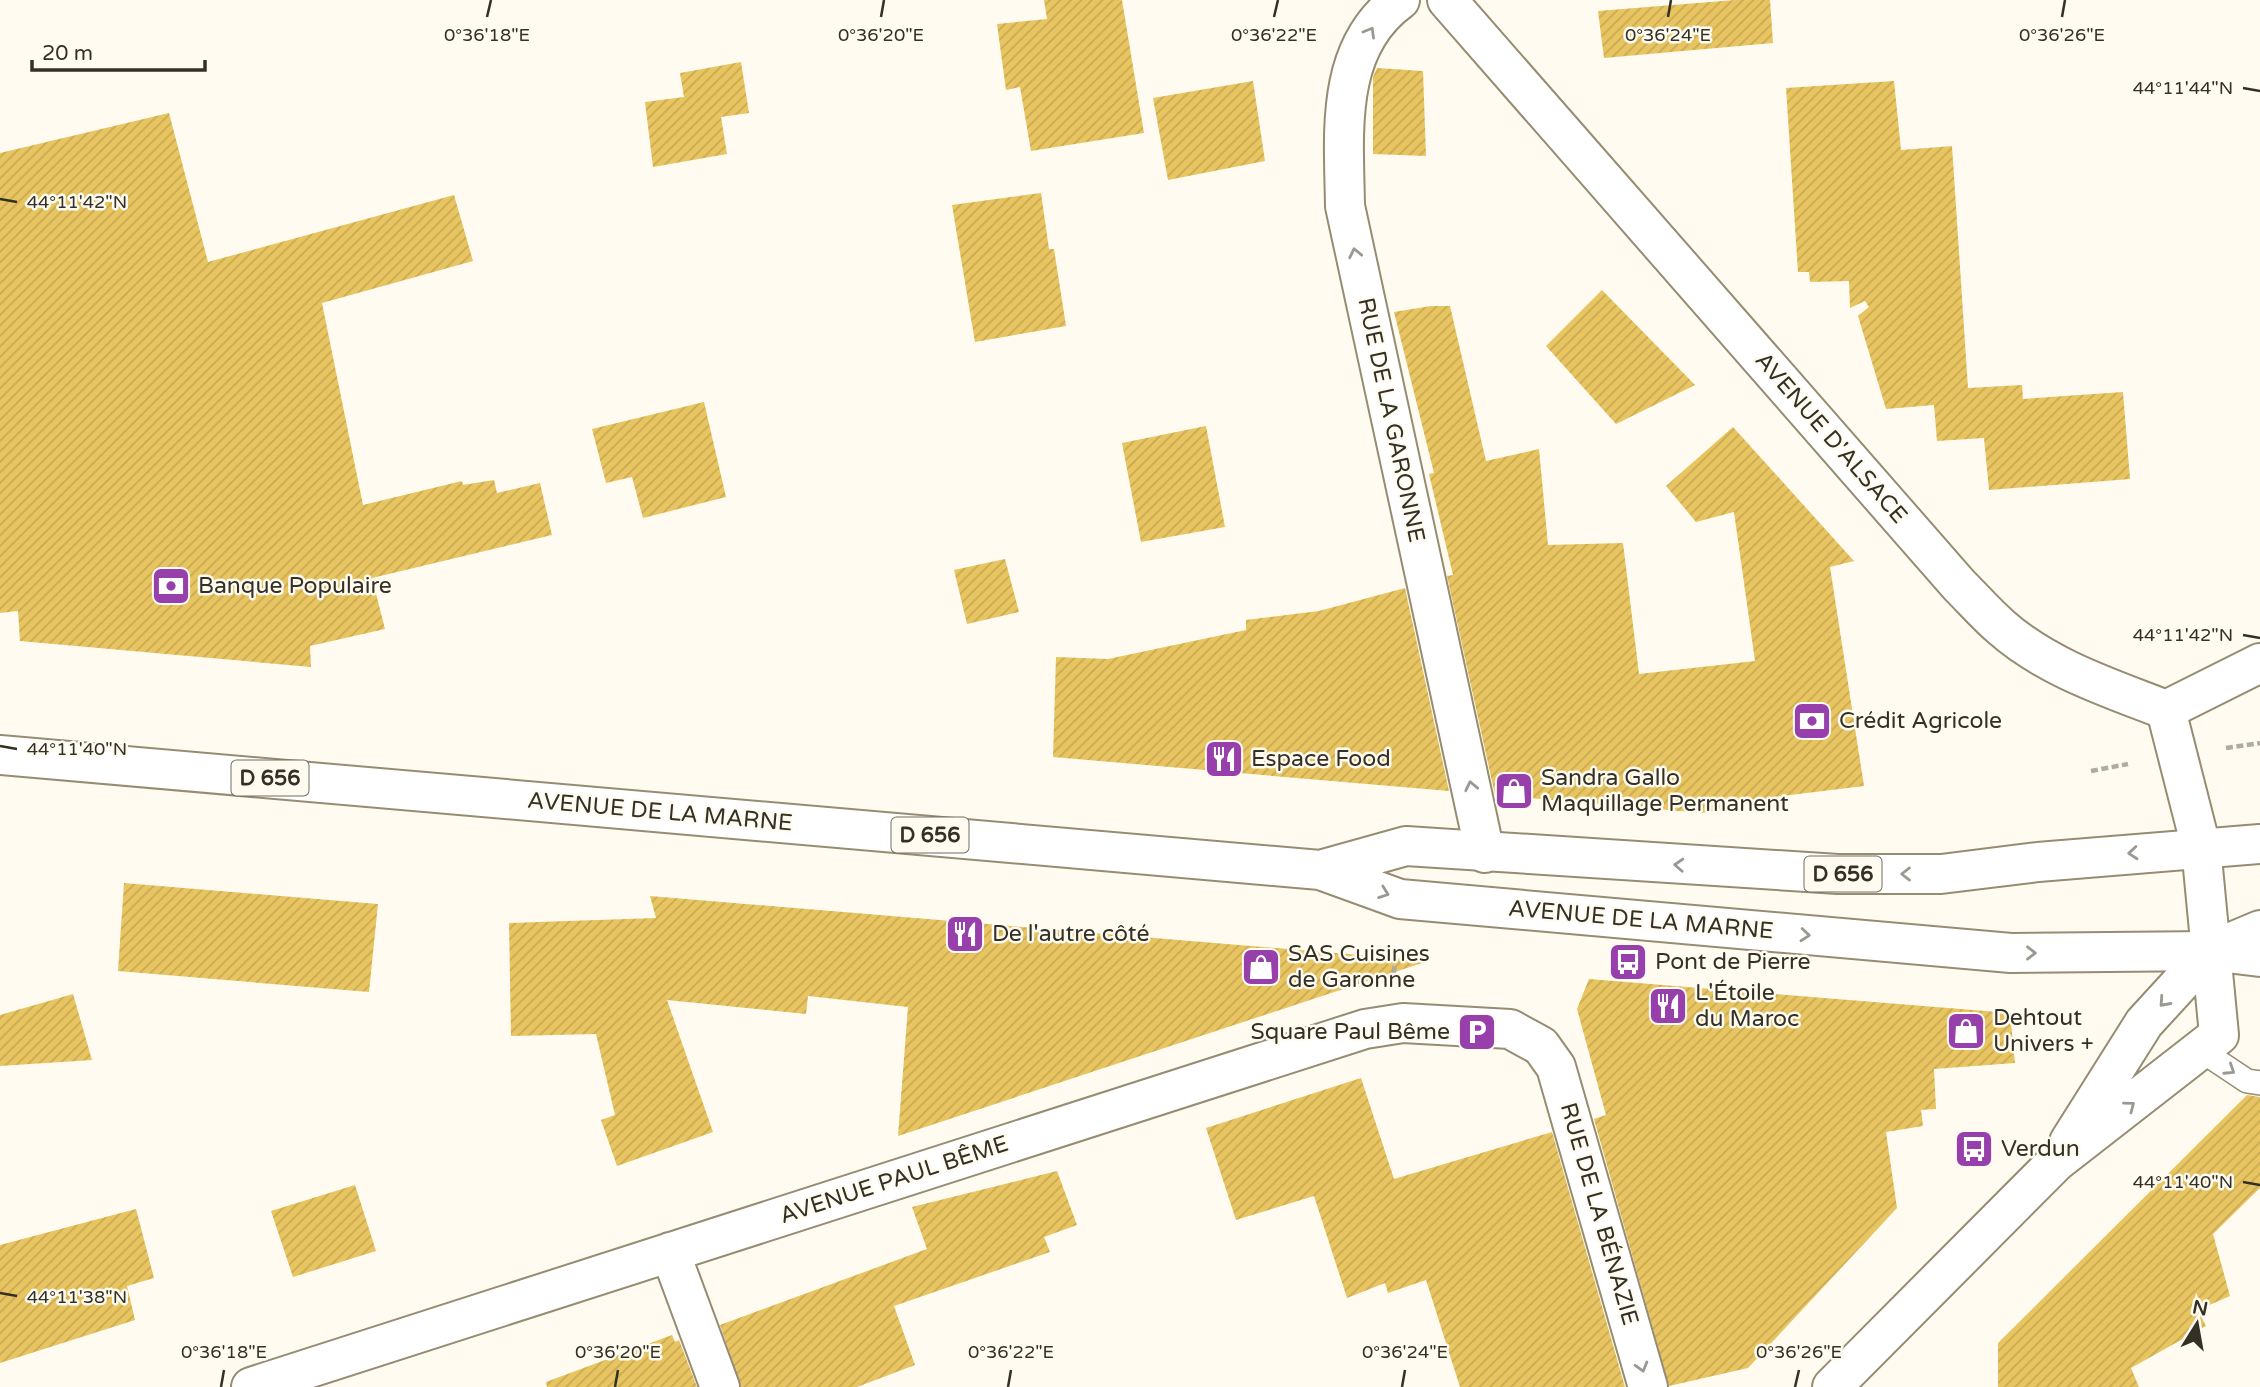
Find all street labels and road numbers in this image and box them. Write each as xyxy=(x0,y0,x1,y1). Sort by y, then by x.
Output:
street label: RUE DE LA GARONNE xyxy=(1351,295,1431,545)
street label: AVENUE D'ALSACE xyxy=(1749,347,1913,529)
road number: D 656 xyxy=(232,760,308,796)
street label: AVENUE DE LA MARNE xyxy=(526,786,794,838)
road number: D 656 xyxy=(892,818,968,852)
road number: D 656 xyxy=(1804,856,1882,892)
street label: AVENUE DE LA MARNE xyxy=(1507,894,1775,946)
street label: RUE DE LA BÉNAZIE xyxy=(1554,1099,1644,1329)
street label: AVENUE PAUL BÊME xyxy=(776,1130,1012,1230)

